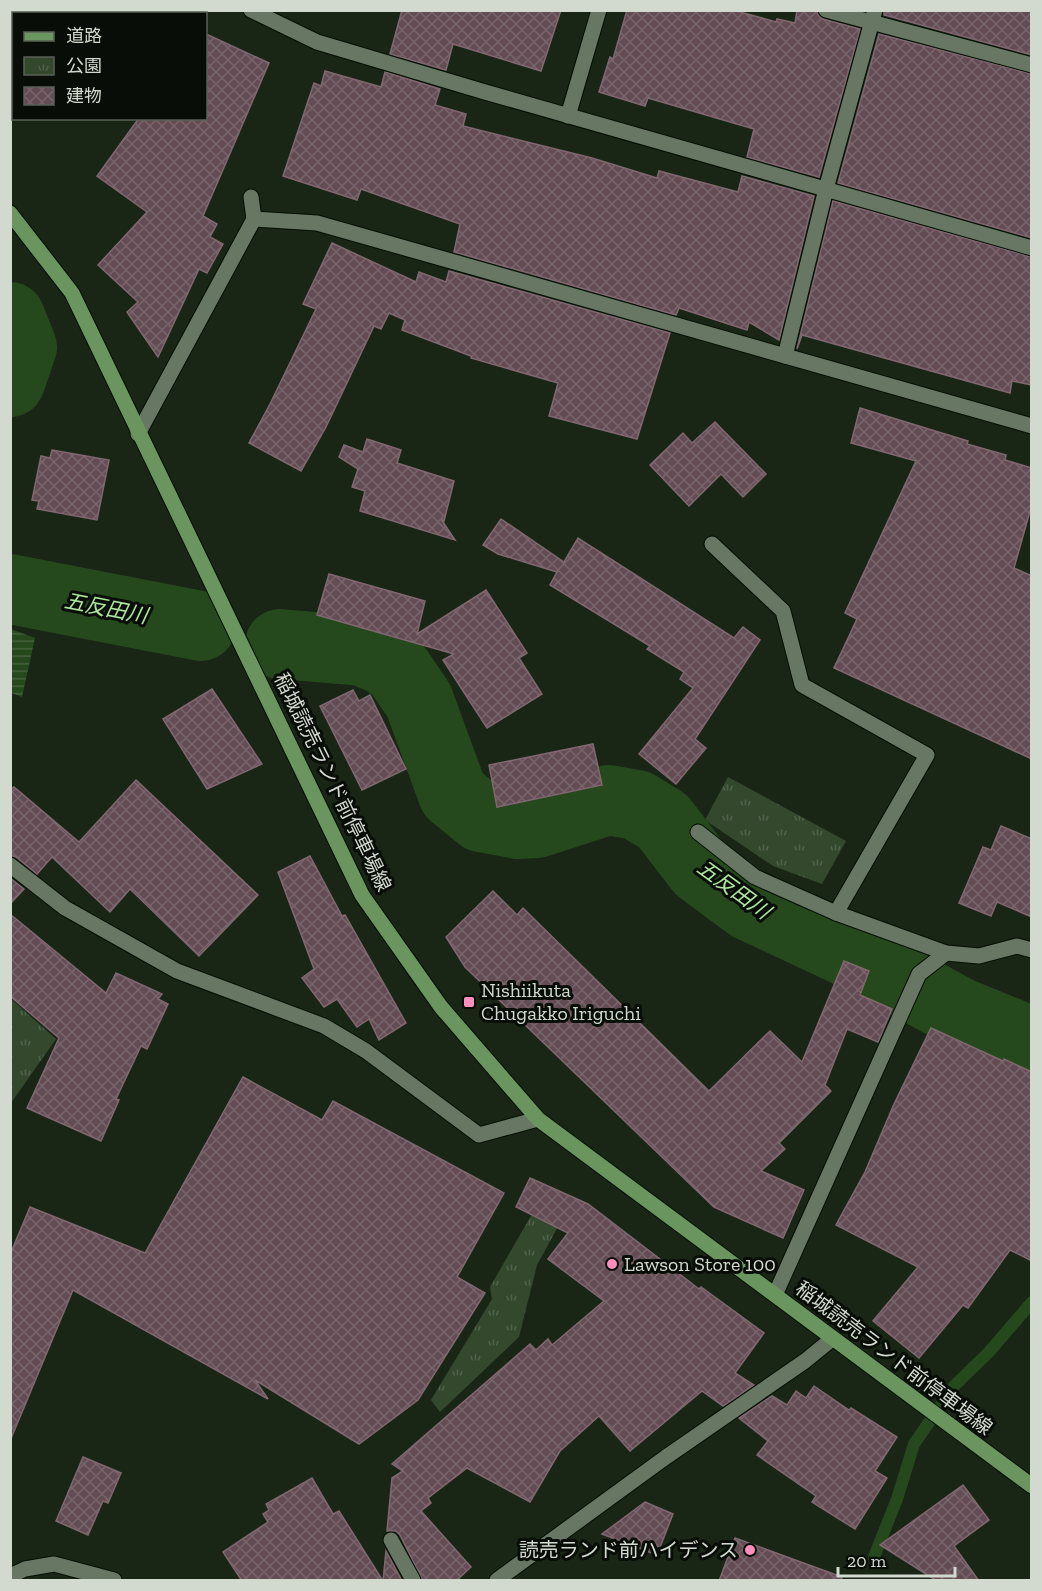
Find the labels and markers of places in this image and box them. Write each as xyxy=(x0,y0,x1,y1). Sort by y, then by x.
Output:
place label: Nishiikuta Chugakko Iriguchi xyxy=(481,978,641,1025)
marker: Nishiikuta Chugakko Iriguchi xyxy=(462,995,476,1009)
place label: Lawson Store 100 xyxy=(624,1252,776,1276)
marker: Lawson Store 100 xyxy=(605,1257,619,1271)
place label: 読売ランド前ハイデンス xyxy=(519,1538,738,1562)
marker: 読売ランド前ハイデンス xyxy=(743,1543,757,1557)

